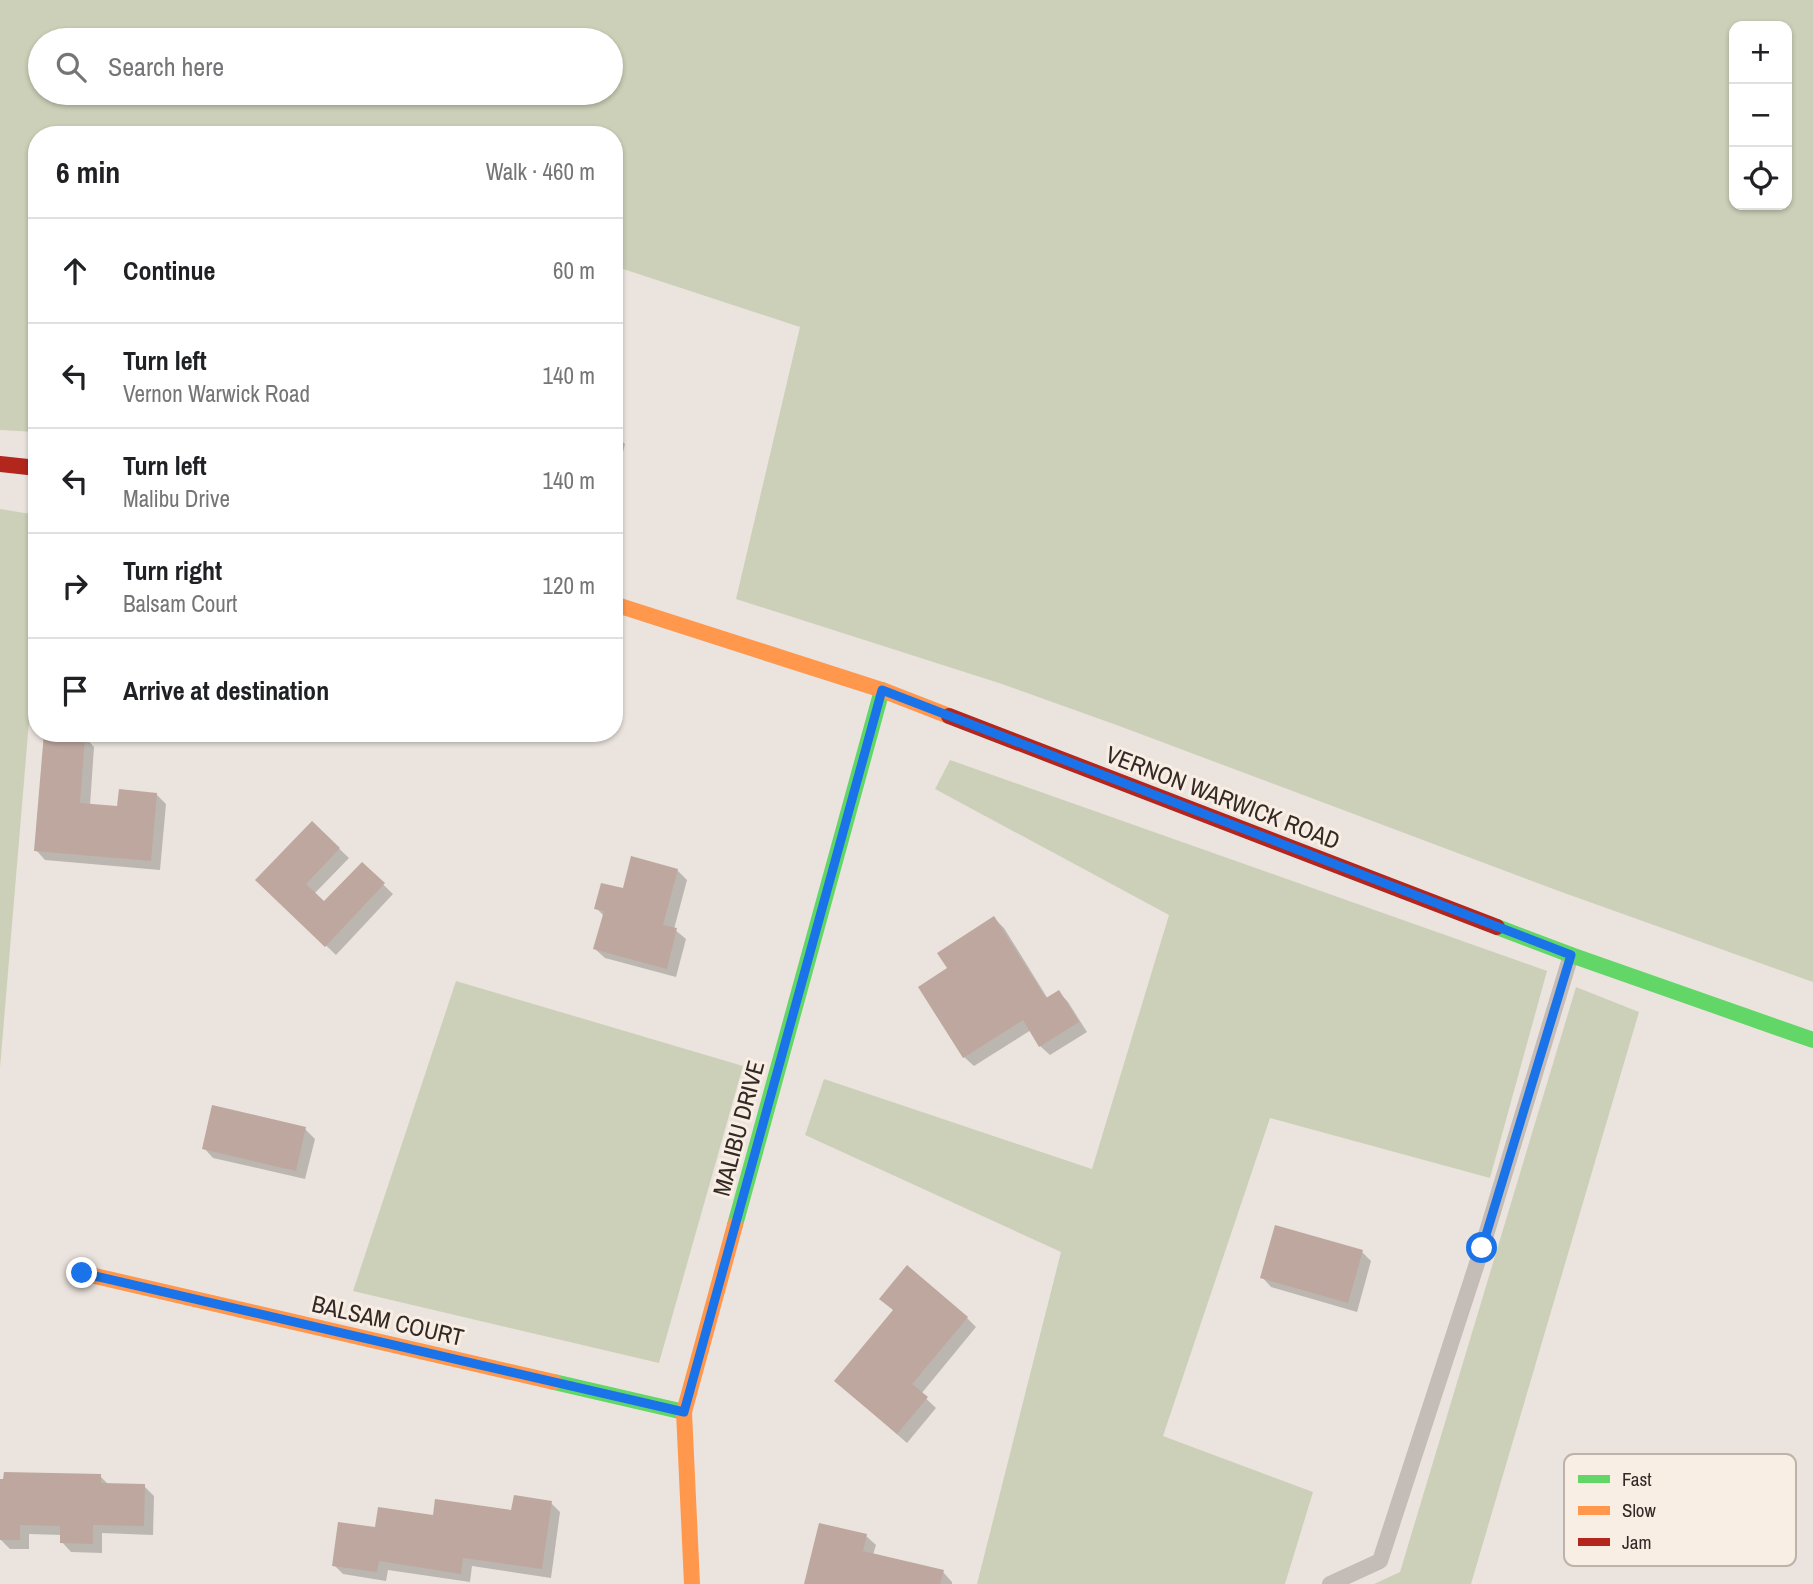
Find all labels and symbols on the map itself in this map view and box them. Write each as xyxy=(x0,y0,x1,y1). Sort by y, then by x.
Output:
street label: VERNON WARWICK ROAD xyxy=(1101,738,1345,856)
street label: MALIBU DRIVE xyxy=(705,1057,771,1199)
route start xyxy=(1466,1232,1497,1263)
route end xyxy=(66,1257,97,1288)
street label: BALSAM COURT xyxy=(309,1287,467,1353)
legend xyxy=(1564,1454,1796,1566)
text: Fast xyxy=(1622,1466,1652,1492)
text: Slow xyxy=(1622,1497,1657,1523)
text: Jam xyxy=(1622,1529,1651,1555)

